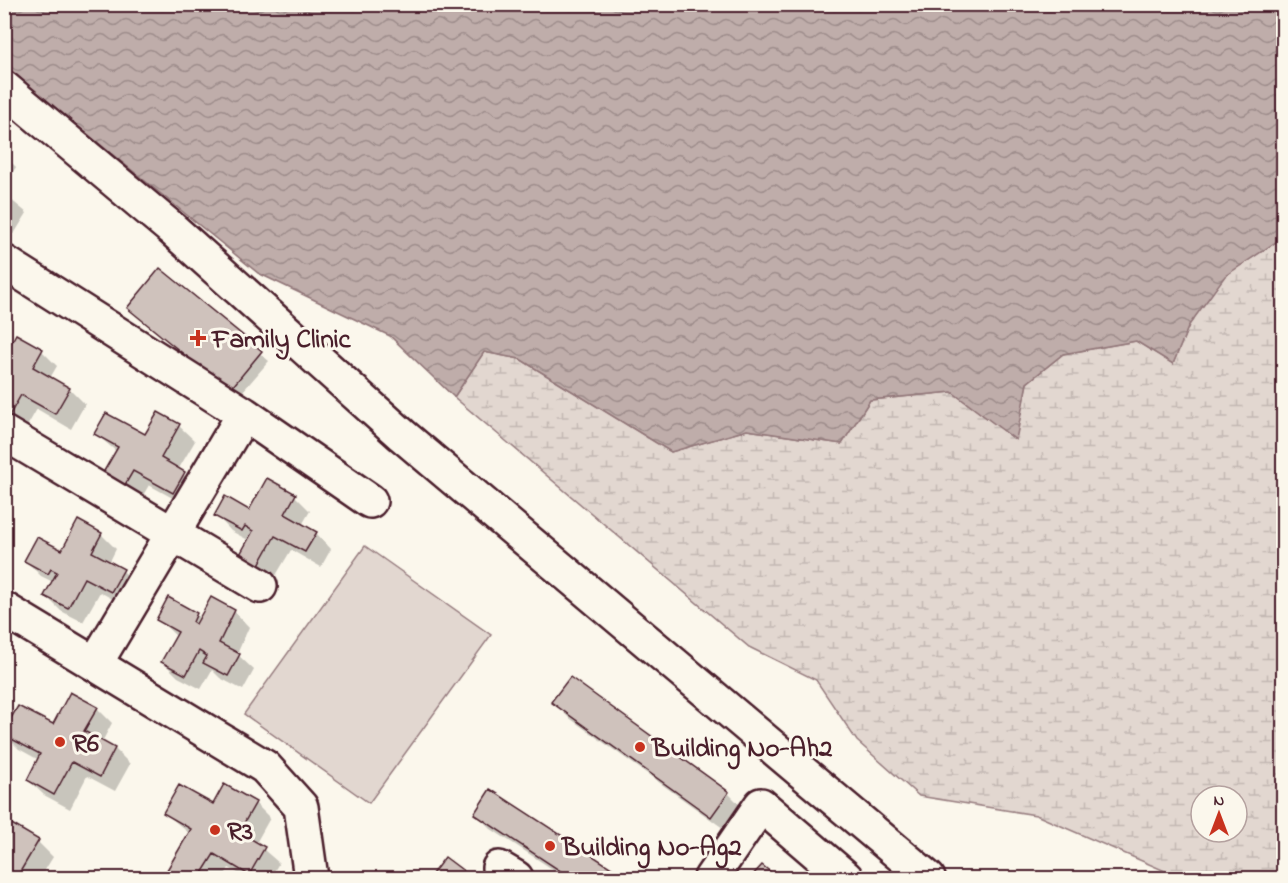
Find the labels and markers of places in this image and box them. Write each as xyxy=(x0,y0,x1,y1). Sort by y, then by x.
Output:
place label: Family Clinic xyxy=(210,321,352,360)
marker: Family Clinic xyxy=(189,329,207,347)
place label: R6 xyxy=(72,725,99,764)
place label: Building No-Ah2 xyxy=(650,730,833,770)
marker: R6 xyxy=(53,735,67,749)
marker: Building No-Ah2 xyxy=(633,740,647,754)
place label: R3 xyxy=(227,813,253,852)
marker: R3 xyxy=(208,823,222,837)
place label: Building No-Ag2 xyxy=(560,829,742,869)
marker: Building No-Ag2 xyxy=(543,839,557,853)

